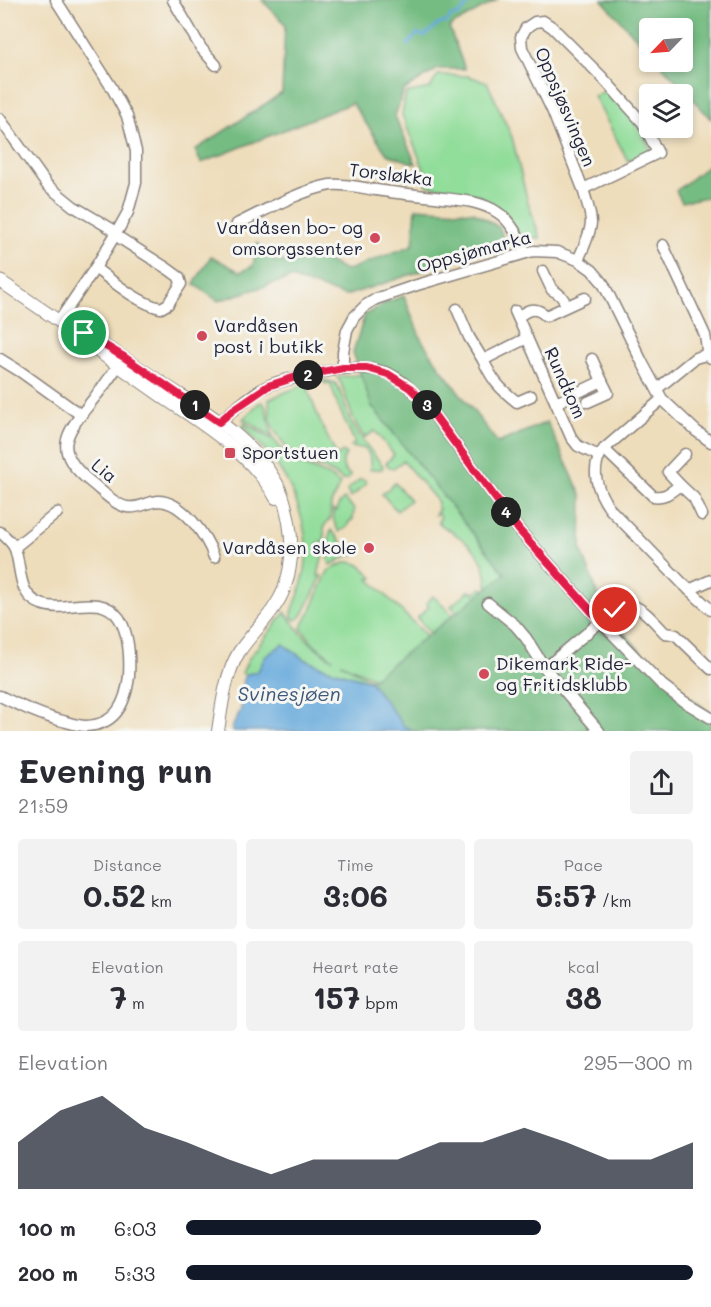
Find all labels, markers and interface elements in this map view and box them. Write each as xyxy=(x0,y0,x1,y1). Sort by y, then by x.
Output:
north arrow xyxy=(639,18,693,72)
map controls xyxy=(639,18,693,138)
street label: Oppsjøsvingen xyxy=(530,43,602,170)
button: layers xyxy=(639,84,693,138)
street label: Torsløkka xyxy=(348,157,434,191)
place label: Vardåsen bo- og omsorgssenter xyxy=(216,215,363,260)
street label: Oppsjømarka xyxy=(414,224,534,278)
marker: Vardåsen bo- og omsorgssenter xyxy=(368,231,382,245)
pin xyxy=(58,307,109,358)
place label: Vardåsen post i butikk xyxy=(214,313,323,358)
icon: arrive xyxy=(67,316,100,349)
marker: Vardåsen post i butikk xyxy=(195,329,209,343)
street label: Rundtom xyxy=(540,343,592,422)
pin: 2 xyxy=(293,360,323,390)
text: 2 xyxy=(304,364,312,385)
pin: 1 xyxy=(180,390,210,420)
pin: 3 xyxy=(412,390,442,420)
text: 1 xyxy=(191,394,199,415)
text: 3 xyxy=(422,394,432,415)
place label: Sportstuen xyxy=(242,440,339,464)
marker: Sportstuen xyxy=(223,446,237,460)
street label: Lia xyxy=(87,453,122,488)
pin: 4 xyxy=(491,497,521,527)
text: 4 xyxy=(501,501,511,522)
place label: Vardåsen skole xyxy=(222,535,357,559)
marker: Vardåsen skole xyxy=(362,541,376,555)
pin xyxy=(589,584,640,635)
icon: check xyxy=(598,593,631,626)
place label: Dikemark Ride- og Fritidsklubb xyxy=(496,651,632,696)
marker: Dikemark Ride- og Fritidsklubb xyxy=(477,667,491,681)
water label: Svinesjøen xyxy=(237,680,341,706)
text: Evening run xyxy=(18,748,212,791)
button: share xyxy=(630,751,693,814)
text: 21:59 xyxy=(18,792,68,818)
text: Distance xyxy=(93,854,162,875)
text: Time xyxy=(337,854,374,875)
text: Pace xyxy=(564,854,603,875)
text: 0.52 xyxy=(83,875,146,915)
text: 3:06 xyxy=(323,875,388,915)
text: 5:57 xyxy=(535,875,597,915)
text: km xyxy=(146,890,172,911)
text: /km xyxy=(597,890,632,911)
text: Elevation xyxy=(92,956,163,977)
text: Heart rate xyxy=(312,956,399,977)
text: kcal xyxy=(568,956,599,977)
text: 7 xyxy=(110,977,127,1017)
text: 157 xyxy=(313,977,360,1017)
text: 38 xyxy=(565,977,602,1017)
text: m xyxy=(127,992,145,1013)
text: bpm xyxy=(360,992,398,1013)
text: Elevation xyxy=(18,1049,108,1075)
text: 295–300 m xyxy=(583,1049,693,1075)
text: 100 m xyxy=(18,1215,76,1241)
text: 6:03 xyxy=(114,1215,156,1241)
text: 200 m xyxy=(18,1260,78,1286)
text: 5:33 xyxy=(114,1260,155,1286)

